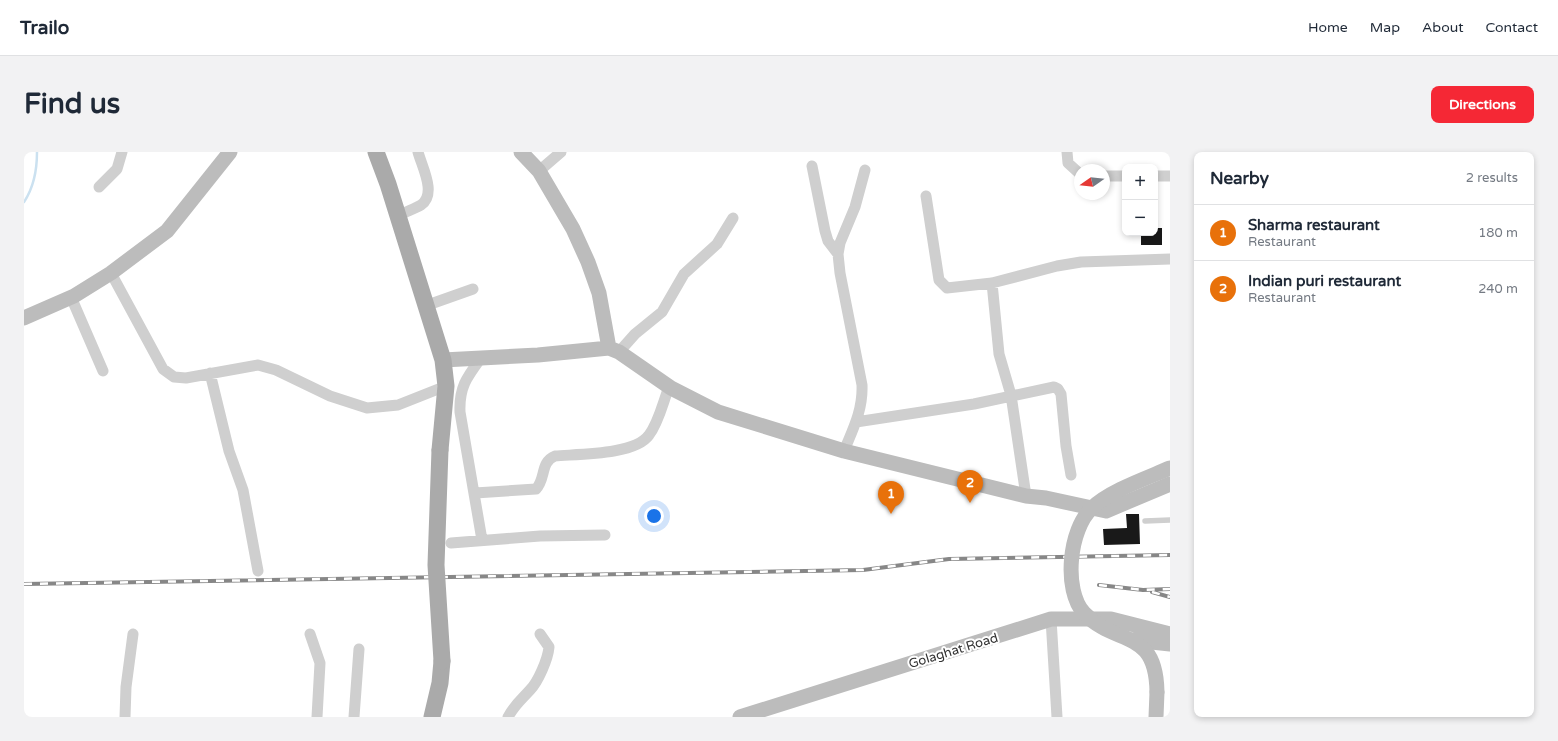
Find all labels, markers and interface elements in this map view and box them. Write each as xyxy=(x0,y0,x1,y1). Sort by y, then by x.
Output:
text: Trailo xyxy=(20,17,69,39)
text: Home xyxy=(1308,19,1348,36)
text: Map xyxy=(1370,19,1400,36)
text: About xyxy=(1422,19,1464,36)
text: Contact xyxy=(1486,19,1538,36)
button: Directions xyxy=(1431,86,1534,123)
text: Find us xyxy=(24,87,120,121)
north arrow xyxy=(1074,164,1110,200)
map controls xyxy=(1122,164,1158,236)
button: + xyxy=(1122,164,1158,200)
text: Nearby xyxy=(1210,168,1269,189)
text: 2 results xyxy=(1466,170,1518,186)
button: − xyxy=(1122,200,1158,236)
text: Sharma restaurant xyxy=(1248,216,1380,234)
text: 1 xyxy=(1219,225,1227,241)
text: 180 m xyxy=(1478,225,1518,241)
text: Restaurant xyxy=(1248,234,1316,250)
text: Indian puri restaurant xyxy=(1248,272,1401,290)
text: 2 xyxy=(1219,281,1227,297)
text: 240 m xyxy=(1478,281,1518,297)
text: Restaurant xyxy=(1248,290,1316,306)
pin: 2 xyxy=(957,470,983,503)
pin: 1 xyxy=(878,481,904,514)
your location xyxy=(644,506,664,526)
street label: Golaghat Road xyxy=(907,630,1000,672)

